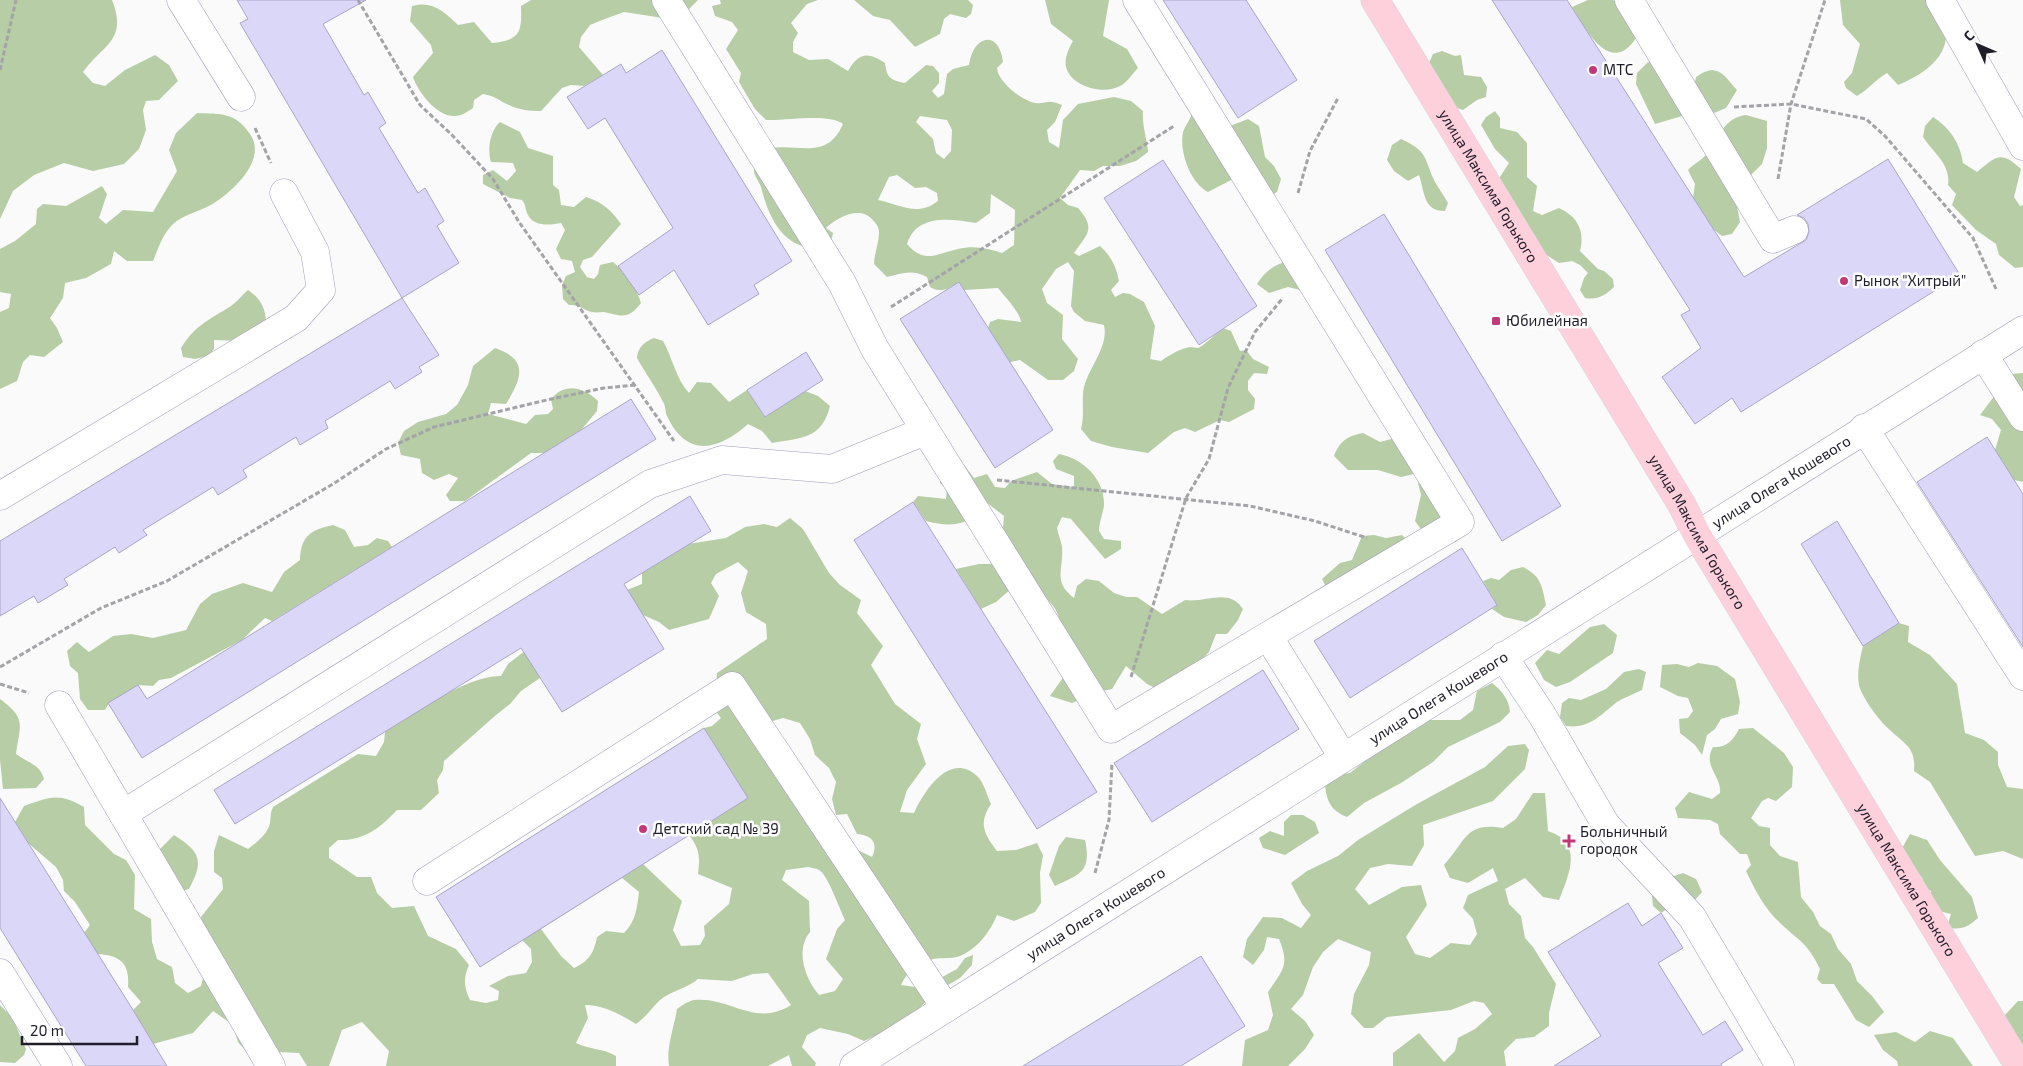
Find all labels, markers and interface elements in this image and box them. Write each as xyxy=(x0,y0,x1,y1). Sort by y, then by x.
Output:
north arrow xyxy=(1953,20,2003,70)
text: С xyxy=(1960,27,1977,44)
place label: МТС xyxy=(1603,60,1634,78)
marker: МТС xyxy=(1587,64,1599,76)
street label: улица Максима Горького xyxy=(1435,106,1543,266)
place label: Рынок "Хитрый" xyxy=(1854,271,1966,289)
marker: Рынок "Хитрый" xyxy=(1838,275,1850,287)
place label: Юбилейная xyxy=(1506,311,1588,329)
marker: Юбилейная xyxy=(1490,315,1502,327)
street label: улица Олега Кошевого xyxy=(1708,431,1854,532)
street label: улица Максима Горького xyxy=(1645,451,1750,612)
street label: улица Олега Кошевого xyxy=(1366,647,1511,748)
street label: улица Максима Горького xyxy=(1853,799,1960,959)
place label: Детский сад № 39 xyxy=(653,819,779,837)
place label: Больничный городок xyxy=(1580,822,1667,857)
marker: Детский сад № 39 xyxy=(637,823,649,835)
marker: Больничный городок xyxy=(1562,834,1576,848)
street label: улица Олега Кошевого xyxy=(1023,862,1168,964)
scale bar xyxy=(22,1014,138,1046)
text: 20 m xyxy=(30,1021,64,1039)

